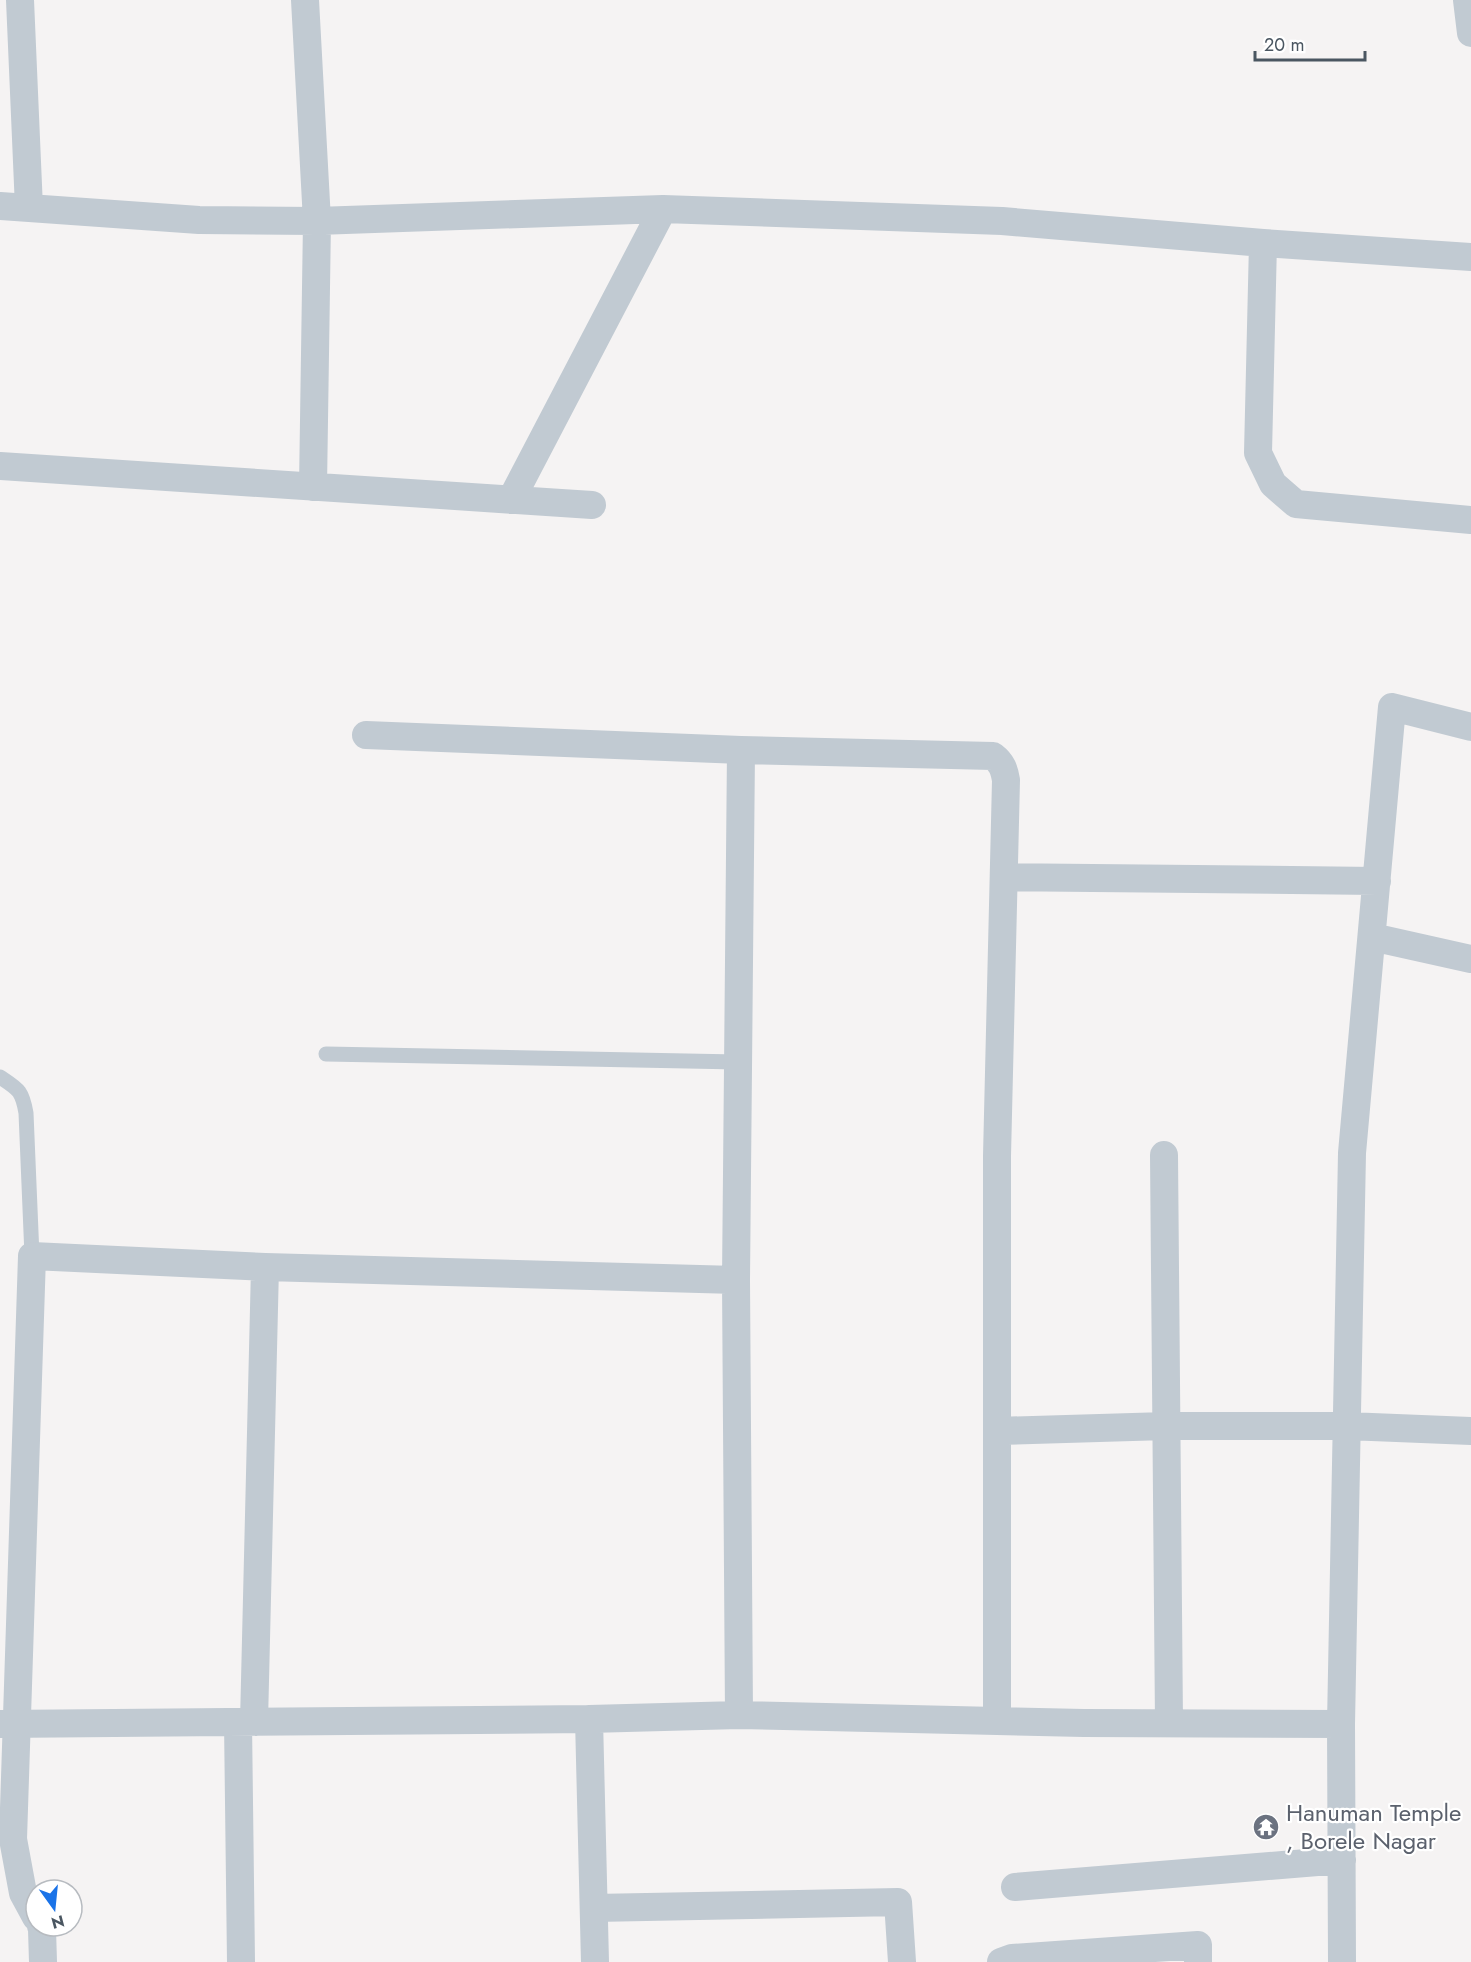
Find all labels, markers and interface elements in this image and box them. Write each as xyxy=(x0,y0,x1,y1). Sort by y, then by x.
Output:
scale bar xyxy=(1255,24,1364,62)
text: 20 m xyxy=(1264,32,1304,58)
place label: Hanuman Temple , Borele Nagar xyxy=(1286,1795,1461,1858)
temple icon: Hanuman Temple , Borele Nagar xyxy=(1251,1812,1281,1842)
north arrow xyxy=(24,1878,84,1938)
text: N xyxy=(49,1909,67,1935)

